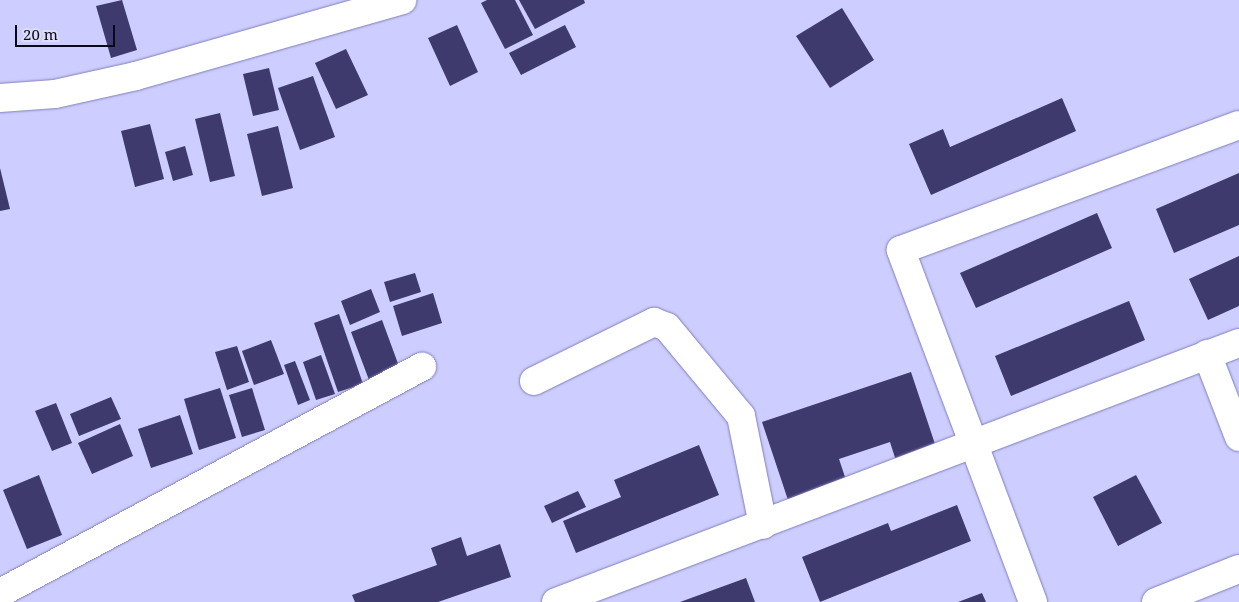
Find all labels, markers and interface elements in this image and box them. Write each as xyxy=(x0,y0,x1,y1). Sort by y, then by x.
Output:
scale bar xyxy=(18,15,118,47)
text: 20 m xyxy=(23,24,58,44)

